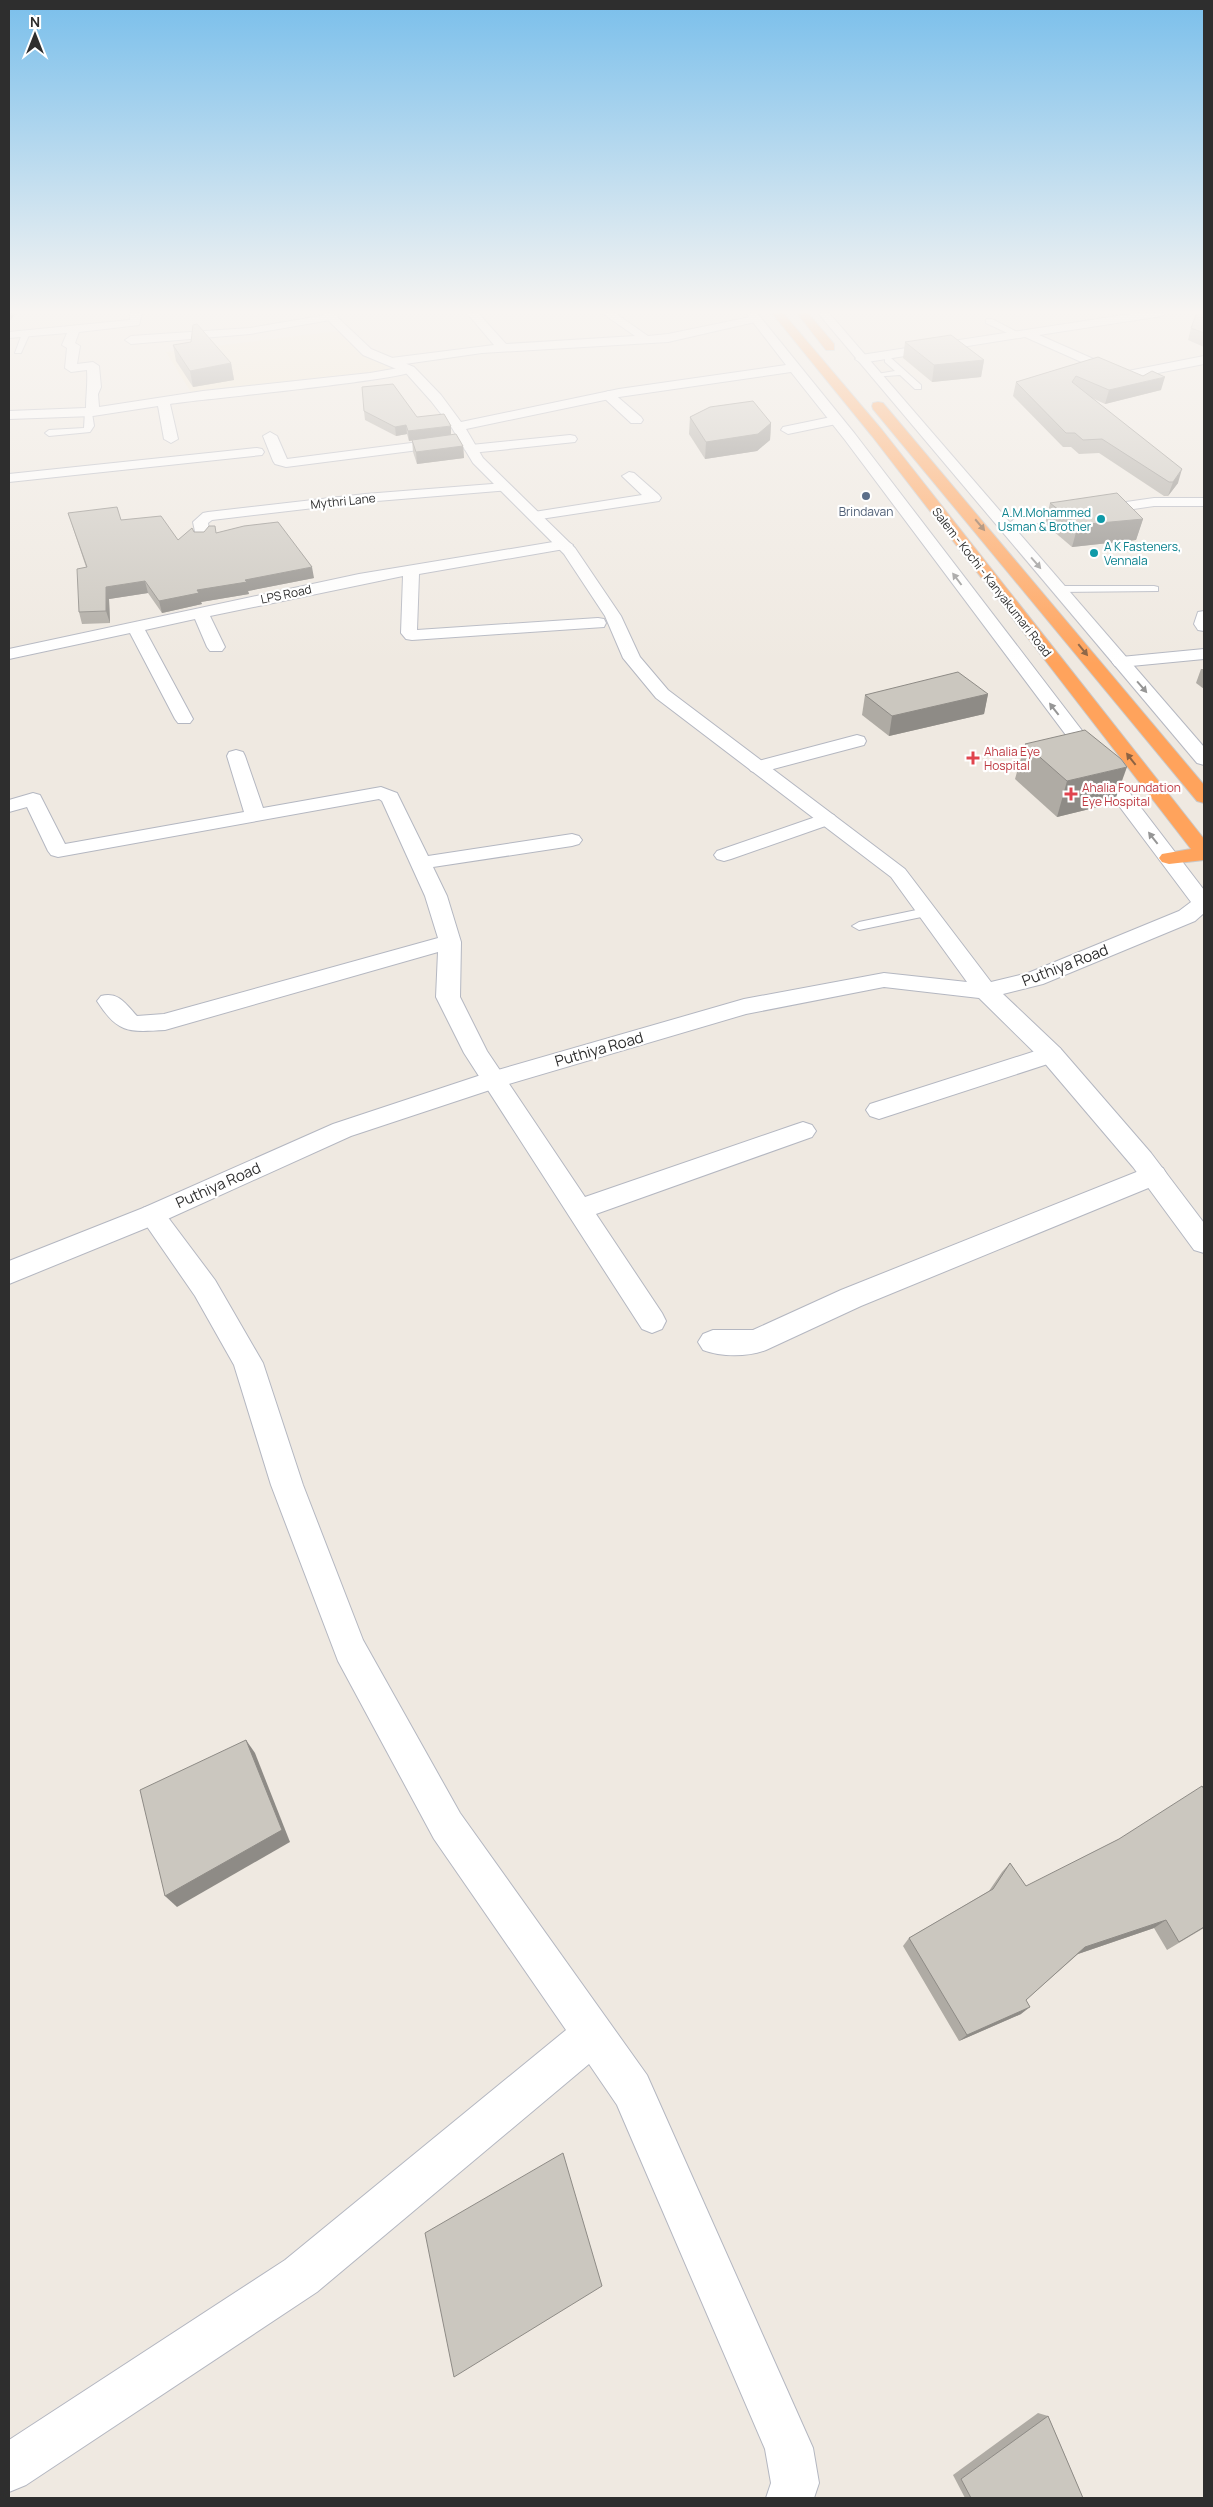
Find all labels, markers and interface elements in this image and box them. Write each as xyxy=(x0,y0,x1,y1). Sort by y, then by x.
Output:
north arrow xyxy=(10,10,60,60)
text: N xyxy=(30,12,40,31)
street label: Mythri Lane xyxy=(310,489,376,513)
marker: Brindavan xyxy=(860,490,872,502)
place label: Brindavan xyxy=(839,503,893,520)
street label: Salem - Kochi - Kanyakumari Road xyxy=(928,504,1056,660)
place label: A.M.Mohammed Usman & Brother xyxy=(998,504,1092,535)
marker: A.M.Mohammed Usman & Brother xyxy=(1095,513,1107,525)
one-way arrow xyxy=(974,518,985,531)
place label: A K Fasteners, Vennala xyxy=(1104,538,1181,569)
marker: A K Fasteners, Vennala xyxy=(1088,547,1100,559)
one-way arrow xyxy=(1031,556,1042,569)
one-way arrow xyxy=(951,573,962,586)
street label: LPS Road xyxy=(259,580,313,608)
one-way arrow xyxy=(1078,643,1089,656)
one-way arrow xyxy=(1136,680,1148,692)
one-way arrow xyxy=(1049,703,1060,716)
place label: Ahalia Eye Hospital xyxy=(984,743,1040,774)
marker: Ahalia Eye Hospital xyxy=(966,751,980,765)
one-way arrow xyxy=(1125,753,1136,766)
place label: Ahalia Foundation Eye Hospital xyxy=(1082,779,1181,810)
marker: Ahalia Foundation Eye Hospital xyxy=(1064,787,1078,801)
one-way arrow xyxy=(1148,832,1159,845)
street label: Puthiya Road xyxy=(1019,939,1111,991)
street label: Puthiya Road xyxy=(552,1026,646,1072)
street label: Puthiya Road xyxy=(172,1157,264,1213)

